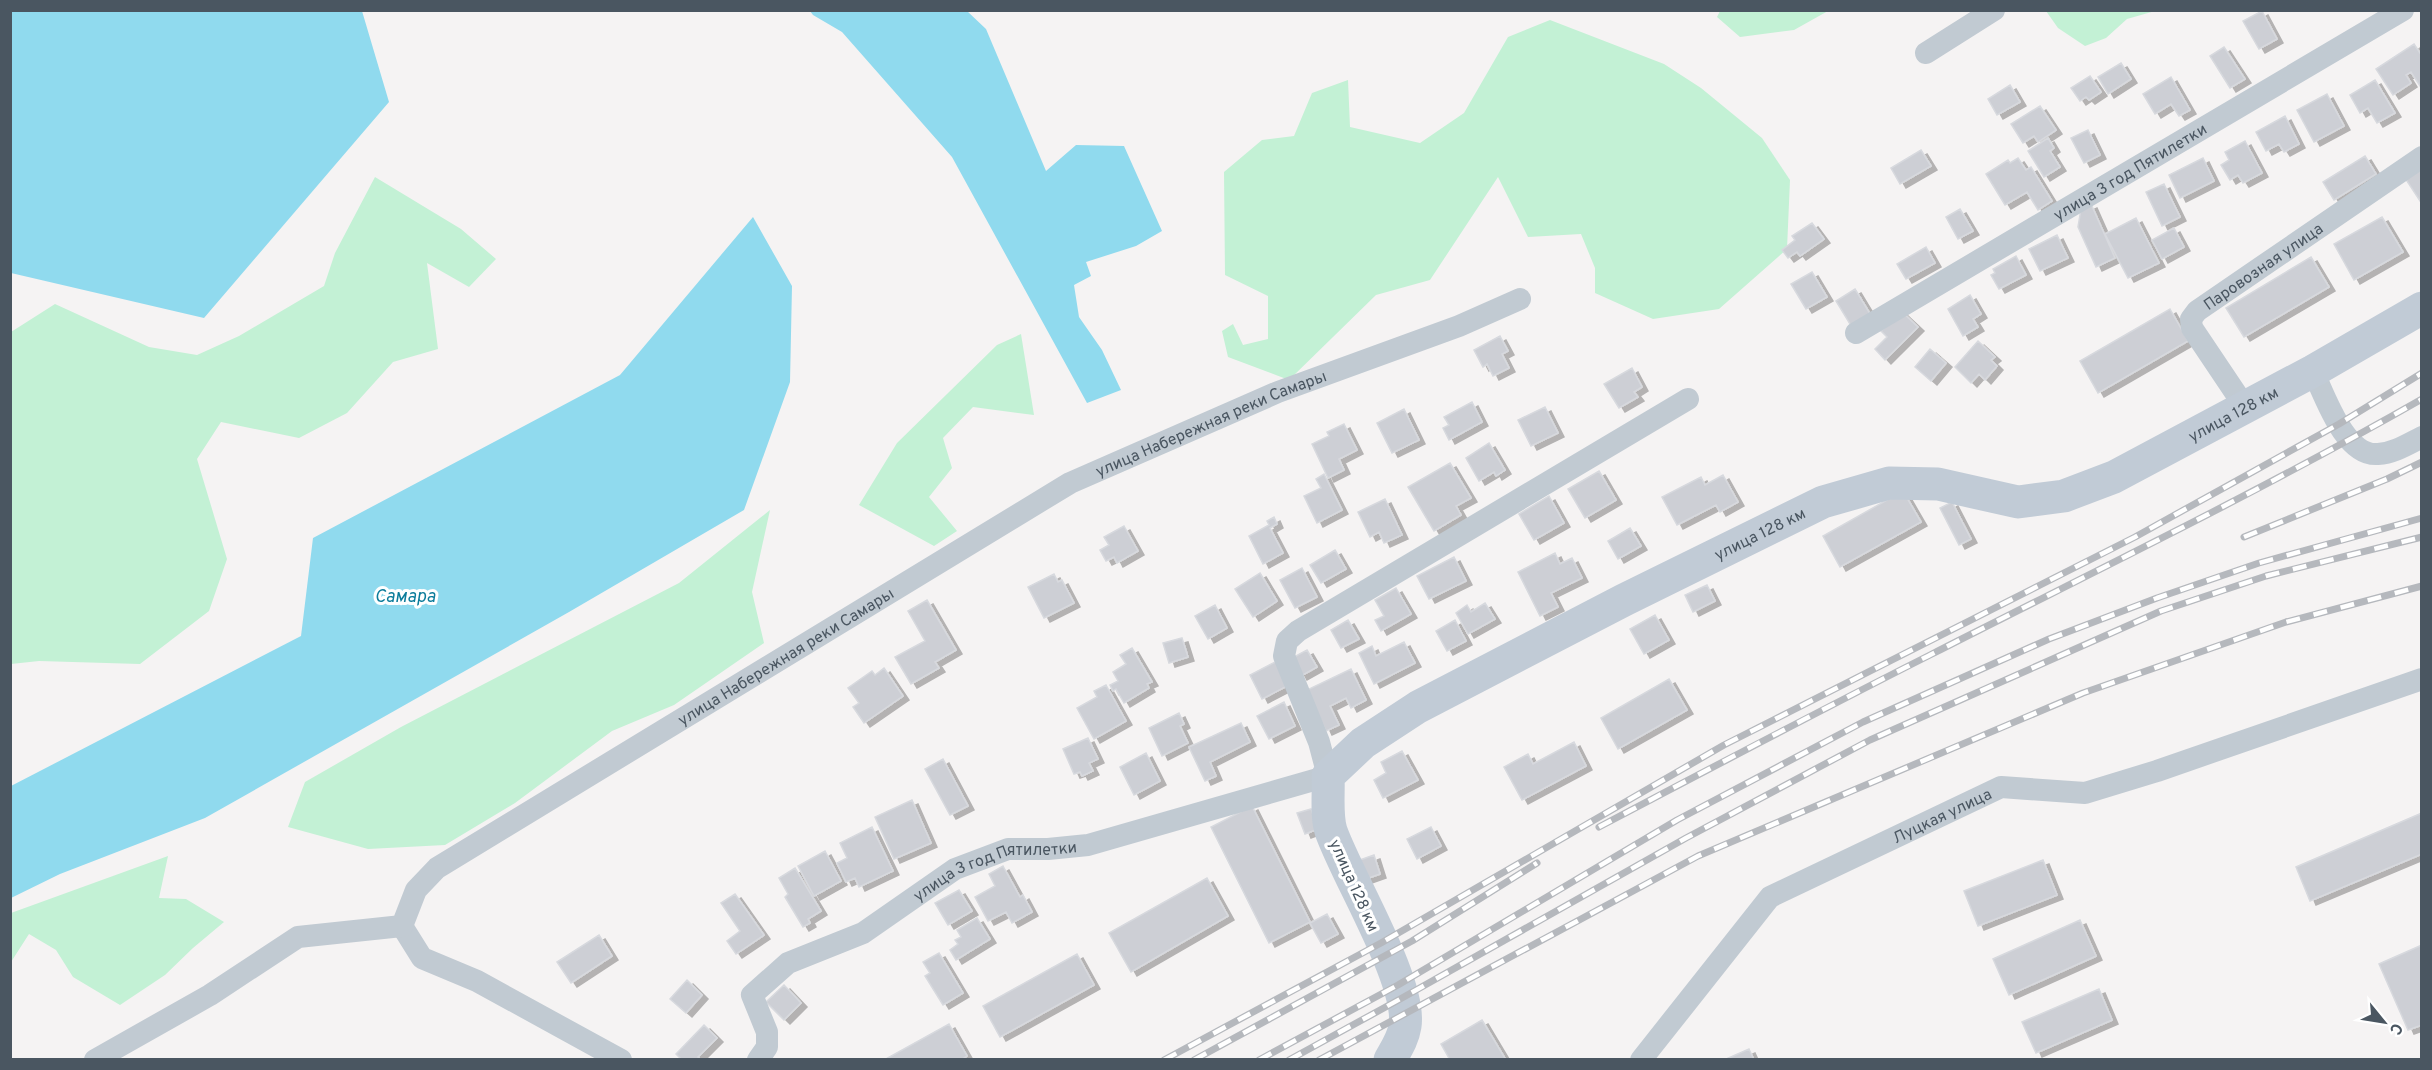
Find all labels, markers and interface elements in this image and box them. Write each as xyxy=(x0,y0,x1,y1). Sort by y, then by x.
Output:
street label: улица 3 год Пятилетки xyxy=(2050,120,2211,226)
street label: Паровозная улица xyxy=(2200,220,2328,316)
street label: улица Набережная реки Самары xyxy=(1093,367,1330,483)
street label: улица 128 км xyxy=(2185,383,2282,448)
street label: улица 128 км xyxy=(1712,504,1809,566)
street label: улица Набережная реки Самары xyxy=(675,584,898,731)
water label: Самара xyxy=(374,586,436,609)
street label: Луцкая улица xyxy=(1890,785,1995,849)
street label: улица 128 км xyxy=(1324,836,1382,935)
street label: улица 3 год Пятилетки xyxy=(910,838,1078,907)
north arrow xyxy=(2354,992,2414,1052)
text: С xyxy=(2384,1019,2406,1038)

